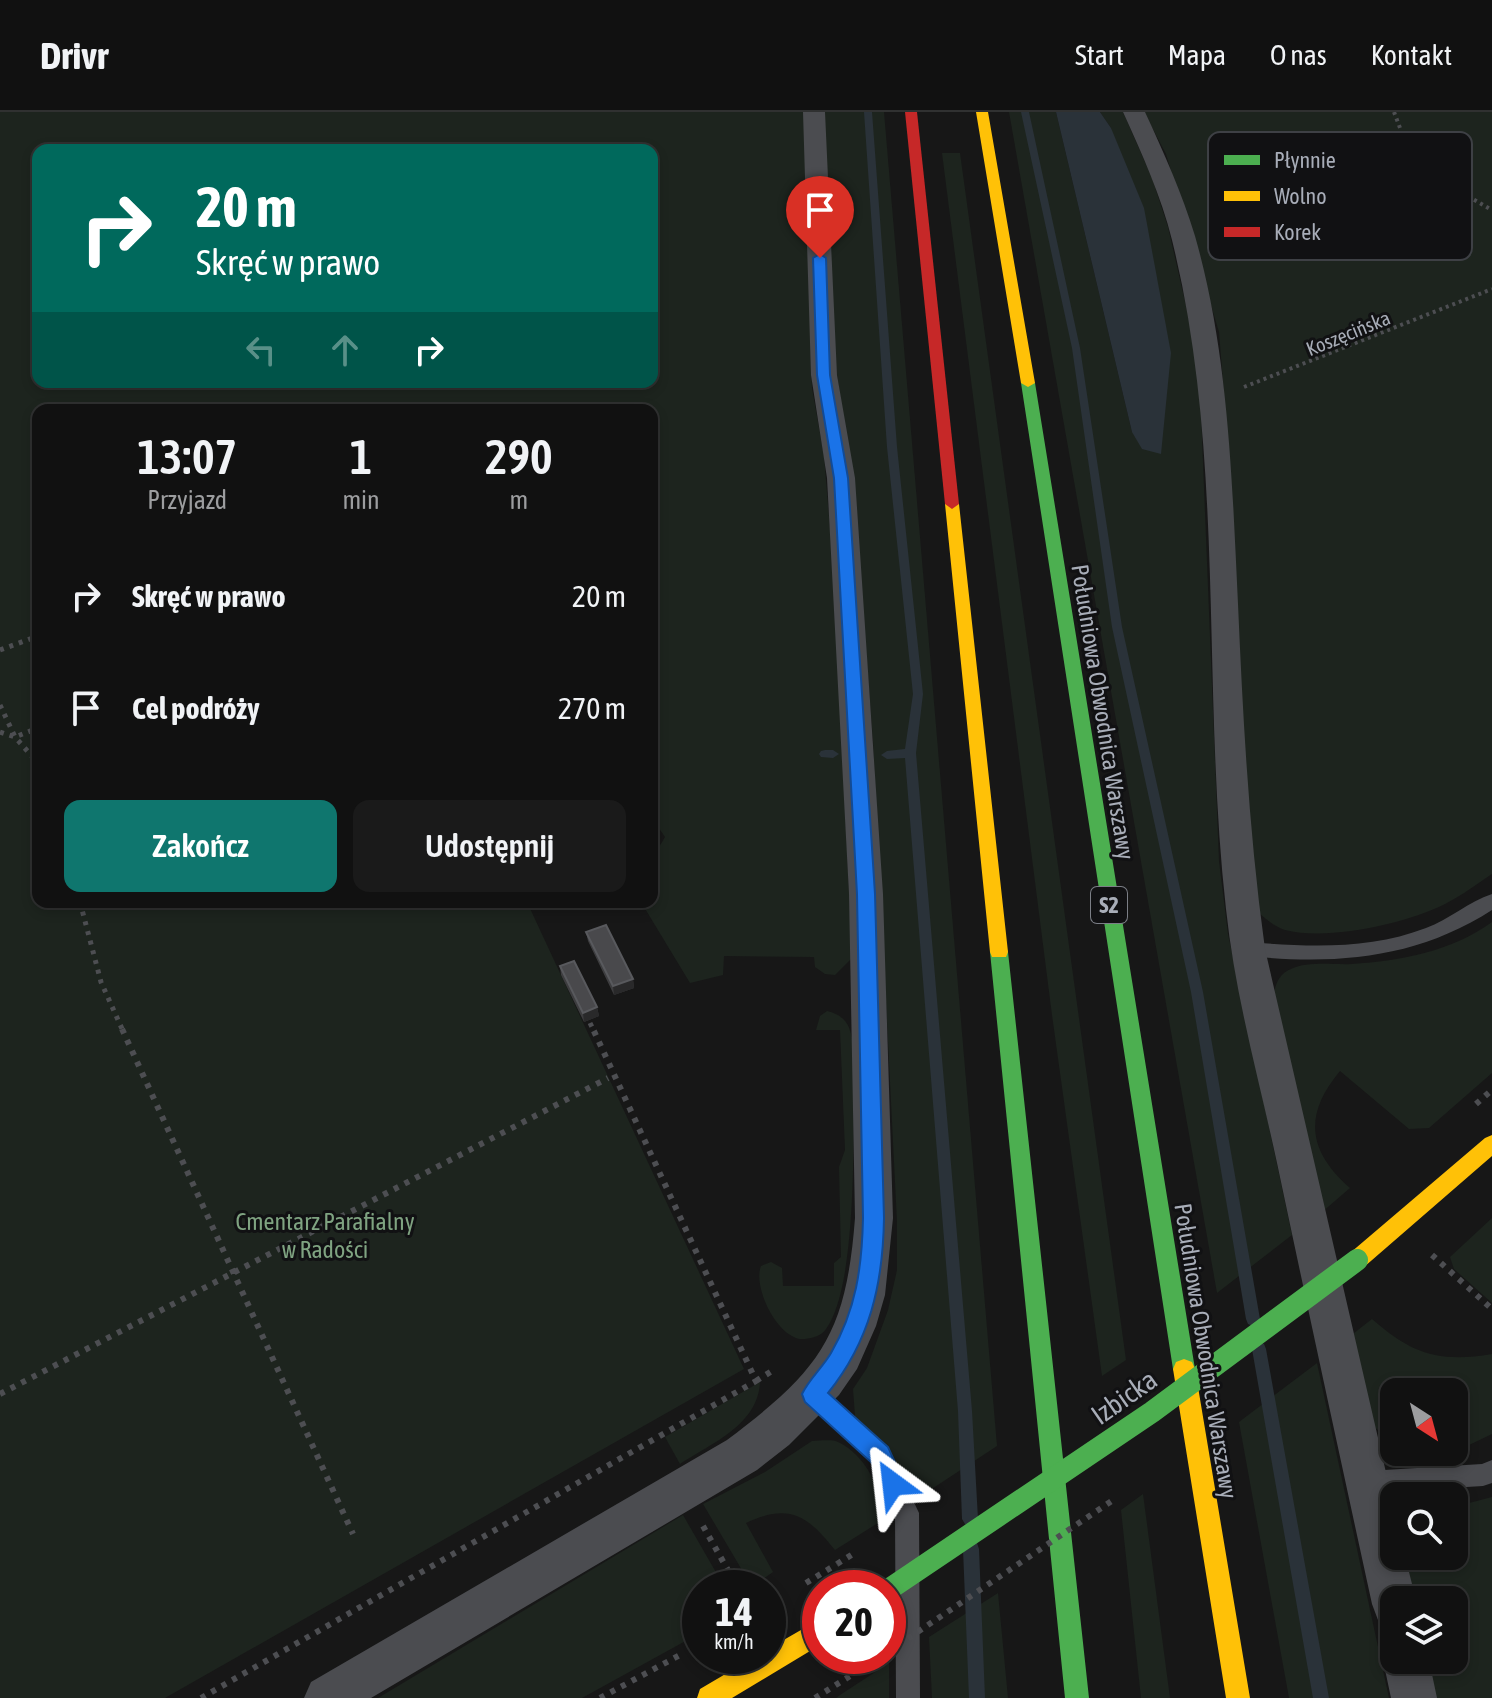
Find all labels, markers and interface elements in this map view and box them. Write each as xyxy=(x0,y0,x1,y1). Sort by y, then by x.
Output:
text: Drivr xyxy=(40,34,108,77)
text: Start xyxy=(1075,39,1124,71)
text: Mapa xyxy=(1168,39,1226,71)
text: O nas xyxy=(1270,39,1327,71)
text: Kontakt xyxy=(1371,39,1452,71)
legend xyxy=(1208,132,1472,260)
text: Płynnie xyxy=(1274,147,1336,173)
text: 20 m xyxy=(196,175,297,239)
icon: right xyxy=(64,176,168,280)
pin xyxy=(786,176,854,258)
text: Wolno xyxy=(1274,183,1326,209)
icon: arrive xyxy=(798,188,842,232)
text: Korek xyxy=(1274,219,1321,245)
text: Skręć w prawo xyxy=(196,241,380,283)
street label: Koszęcińska xyxy=(1303,306,1393,360)
icon: left xyxy=(239,328,283,372)
icon: ahead xyxy=(323,328,367,372)
icon: right xyxy=(407,328,451,372)
text: 13:07 xyxy=(137,429,237,484)
text: 1 xyxy=(350,429,372,484)
text: 290 xyxy=(485,429,553,484)
text: Przyjazd xyxy=(147,485,227,515)
text: min xyxy=(342,485,380,515)
text: m xyxy=(509,485,528,515)
street label: Południowa Obwodnica Warszawy xyxy=(1066,562,1140,862)
icon: right xyxy=(64,574,108,618)
text: Skręć w prawo xyxy=(132,579,285,613)
text: 20 m xyxy=(572,579,626,613)
icon: arrive xyxy=(64,686,108,730)
text: Cel podróży xyxy=(132,691,260,725)
text: 270 m xyxy=(558,691,626,725)
button: Zakończ xyxy=(64,800,337,892)
button: Udostępnij xyxy=(353,800,626,892)
road number: S2 xyxy=(1091,887,1127,923)
street label: Południowa Obwodnica Warszawy xyxy=(1169,1201,1243,1501)
park label: Cmentarz Parafialny w Radości xyxy=(235,1208,415,1263)
street label: Izbicka xyxy=(1085,1363,1163,1431)
north arrow xyxy=(1380,1378,1468,1466)
map controls xyxy=(1380,1378,1468,1674)
position arrow xyxy=(851,1442,935,1526)
button: search xyxy=(1380,1482,1468,1570)
speed limit sign: 20 xyxy=(802,1570,906,1674)
button: layers xyxy=(1380,1586,1468,1674)
text: 14 xyxy=(715,1589,753,1634)
text: km/h xyxy=(714,1630,754,1653)

